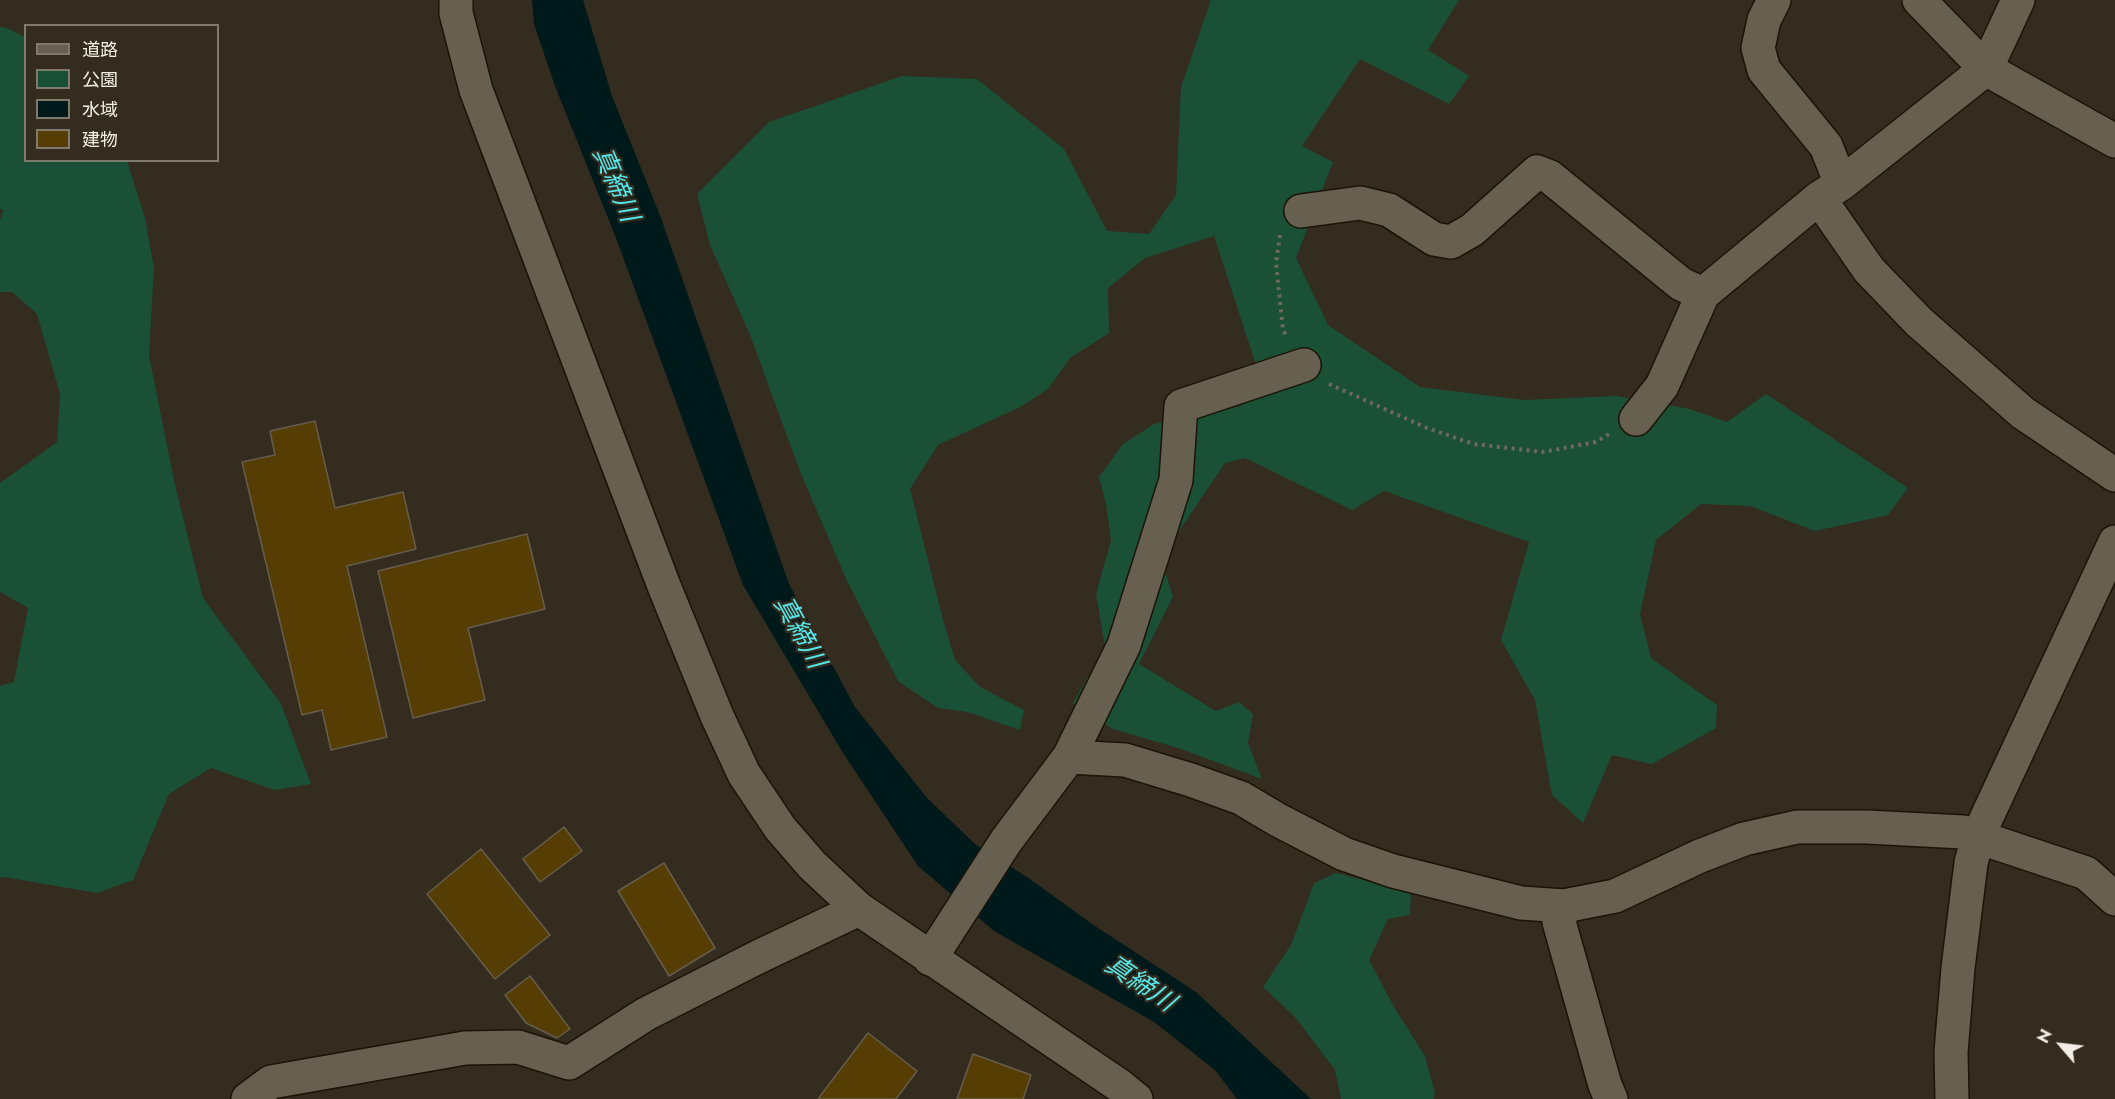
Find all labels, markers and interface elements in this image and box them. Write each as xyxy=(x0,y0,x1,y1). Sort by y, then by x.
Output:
legend xyxy=(24,24,219,162)
text: 道路 xyxy=(82,37,118,63)
text: 公園 xyxy=(82,67,118,93)
text: 水域 xyxy=(82,97,118,123)
text: 建物 xyxy=(82,127,118,153)
water label: 真締川 xyxy=(584,143,644,227)
water label: 真締川 xyxy=(765,591,831,675)
water label: 真締川 xyxy=(1098,950,1180,1020)
north arrow xyxy=(2031,1015,2091,1075)
text: N xyxy=(2032,1025,2058,1047)

